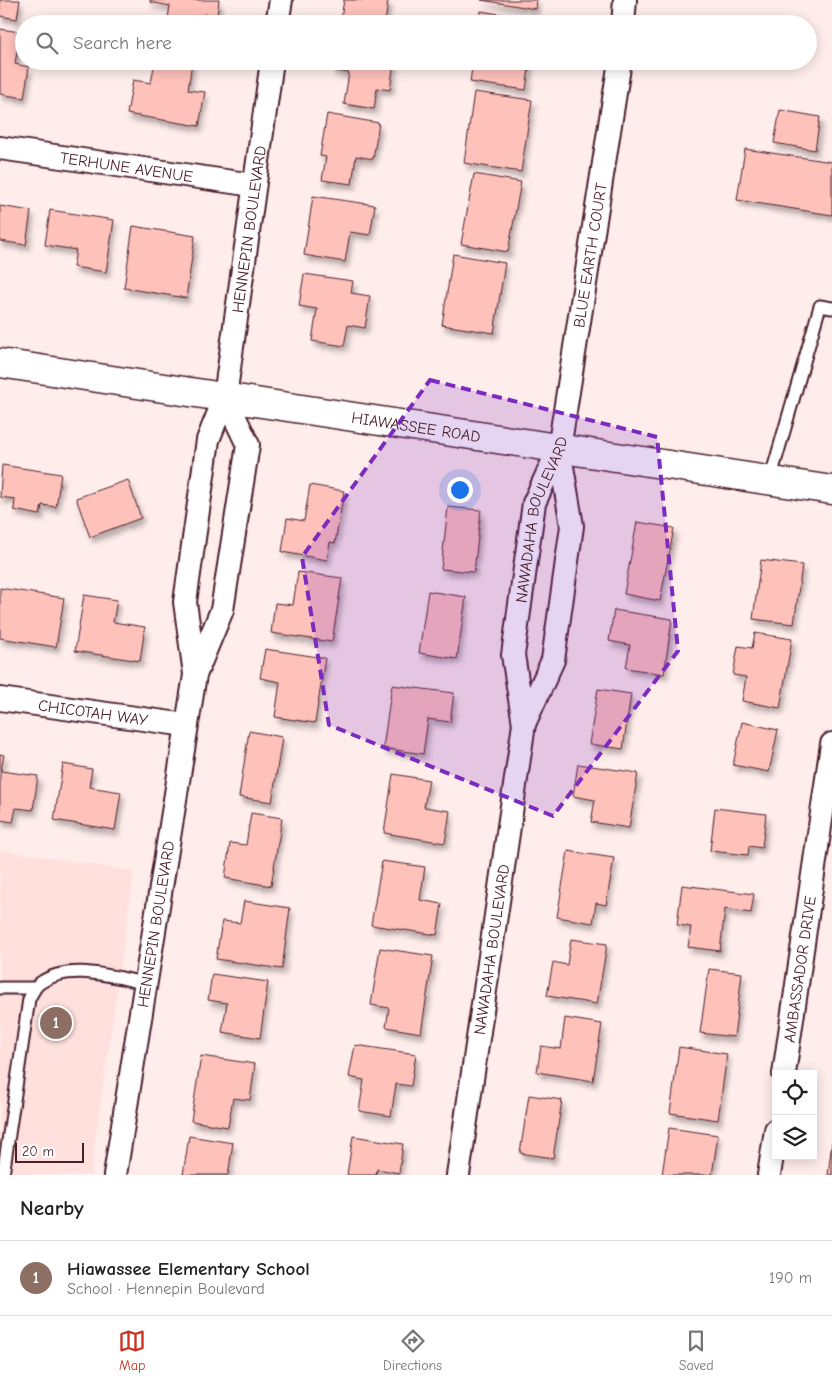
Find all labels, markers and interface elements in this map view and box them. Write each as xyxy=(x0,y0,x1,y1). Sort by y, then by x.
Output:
search box xyxy=(15,15,817,70)
icon: search xyxy=(33,29,61,57)
text: Search here xyxy=(73,32,172,54)
street label: HENNEPIN BOULEVARD xyxy=(229,145,270,314)
street label: TERHUNE AVENUE xyxy=(59,149,194,186)
street label: BLUE EARTH COURT xyxy=(570,181,611,329)
street label: HIAWASSEE ROAD xyxy=(350,409,482,446)
street label: NAWADAHA BOULEVARD xyxy=(512,435,571,604)
your location xyxy=(447,477,473,503)
street label: CHICOTAH WAY xyxy=(37,696,149,730)
street label: HENNEPIN BOULEVARD xyxy=(134,840,178,1009)
street label: NAWADAHA BOULEVARD xyxy=(471,863,513,1036)
street label: AMBASSADOR DRIVE xyxy=(781,894,820,1044)
pin: 1 xyxy=(40,1004,72,1042)
map controls xyxy=(772,1070,817,1160)
button: locate xyxy=(772,1070,817,1115)
button: layers xyxy=(772,1115,817,1160)
scale bar xyxy=(15,1140,84,1163)
text: 20 m xyxy=(22,1143,54,1160)
text: Nearby xyxy=(20,1196,84,1220)
text: Hiawassee Elementary School xyxy=(67,1258,310,1280)
text: 1 xyxy=(33,1269,39,1287)
text: 190 m xyxy=(769,1269,812,1287)
text: School · Hennepin Boulevard xyxy=(67,1280,265,1298)
tab: Map xyxy=(118,1327,146,1374)
tab: Directions xyxy=(383,1327,442,1374)
tab: Saved xyxy=(679,1327,714,1374)

